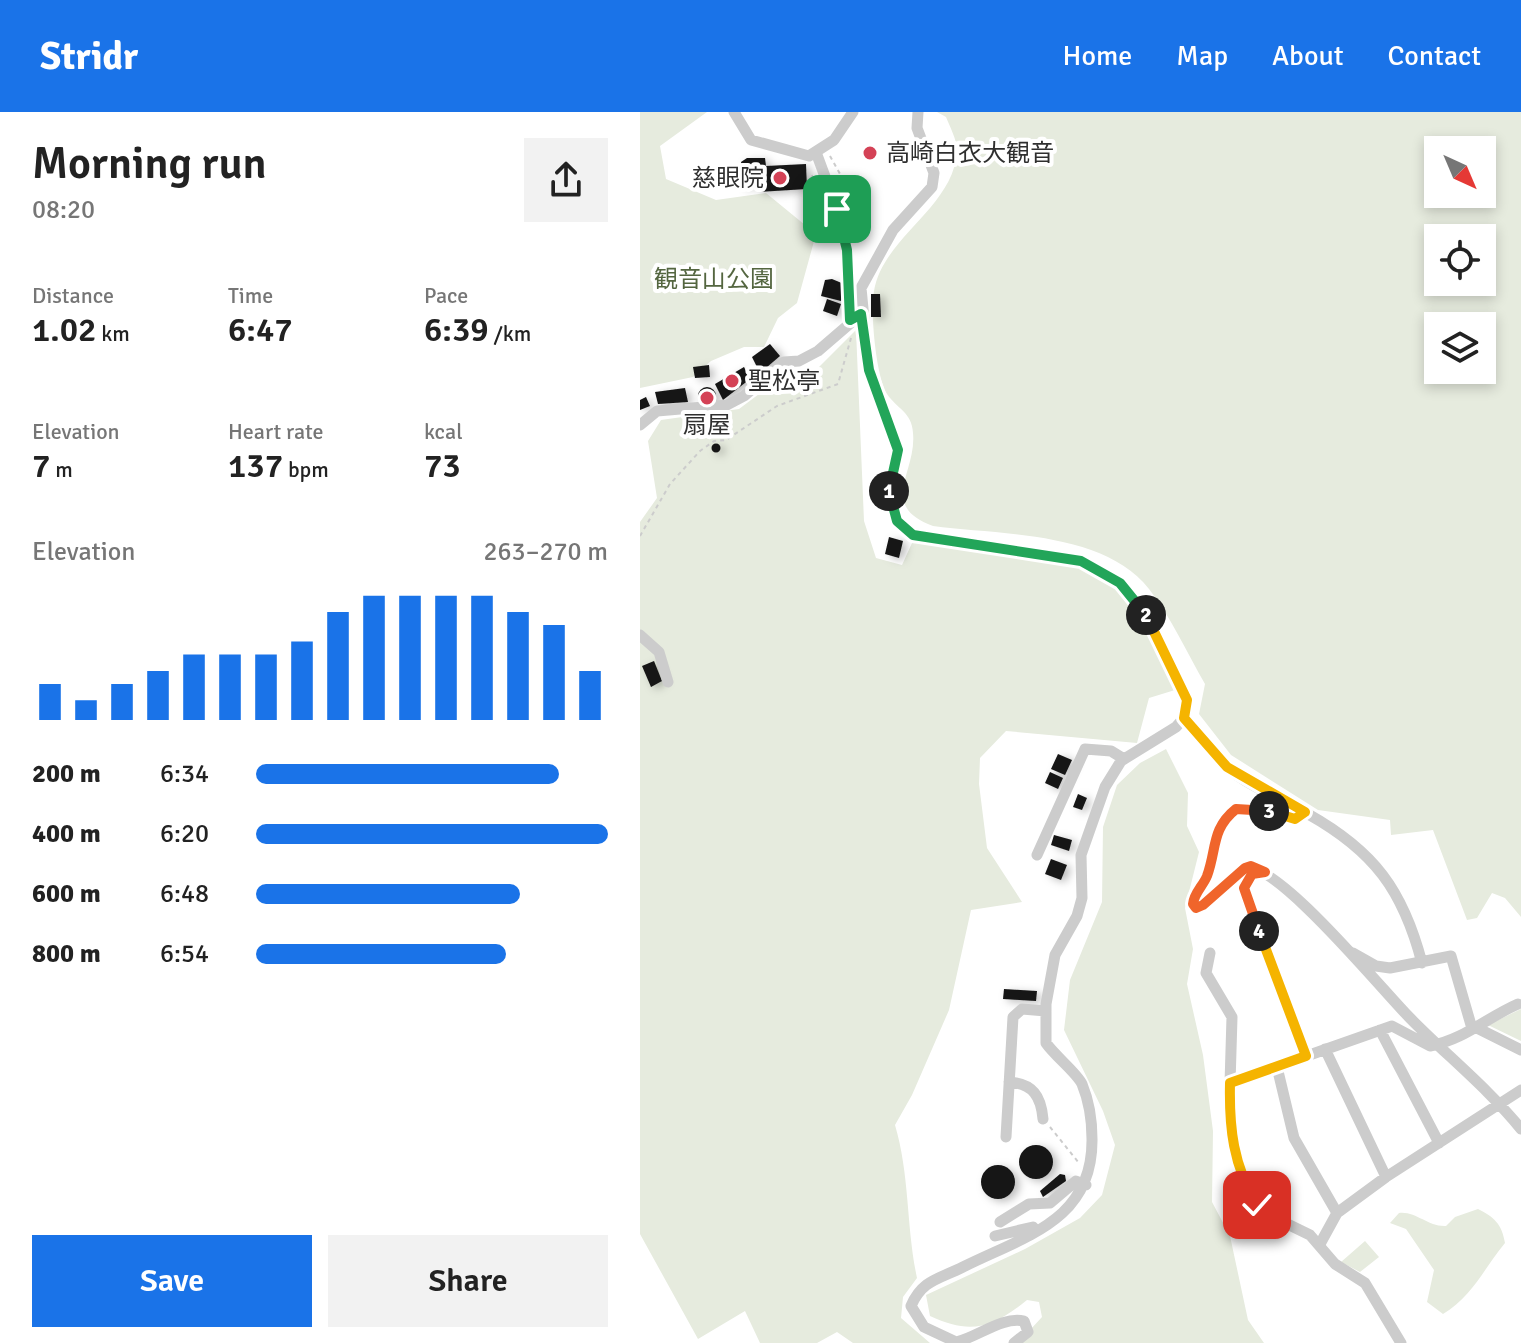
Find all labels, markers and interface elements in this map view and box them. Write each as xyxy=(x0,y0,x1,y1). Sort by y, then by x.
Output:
text: Stridr xyxy=(40,33,138,80)
text: Home xyxy=(1063,39,1132,73)
text: Map xyxy=(1176,39,1228,73)
text: About xyxy=(1272,39,1344,73)
text: Contact xyxy=(1388,39,1481,73)
north arrow xyxy=(1424,136,1496,208)
map controls xyxy=(1424,136,1496,384)
text: Morning run xyxy=(32,137,267,191)
button: share xyxy=(524,138,608,222)
place label: 高崎白衣大観音 xyxy=(886,138,1054,168)
marker: 高崎白衣大観音 xyxy=(861,144,879,162)
place label: 慈眼院 xyxy=(692,163,764,193)
marker: 慈眼院 xyxy=(771,169,789,187)
pin xyxy=(803,175,871,243)
icon: arrive xyxy=(815,187,859,231)
text: 08:20 xyxy=(32,194,95,226)
button: locate xyxy=(1424,224,1496,296)
park label: 観音山公園 xyxy=(654,264,774,294)
text: Distance xyxy=(32,282,114,309)
text: Time xyxy=(228,282,273,309)
text: Pace xyxy=(424,282,468,309)
text: 1.02 xyxy=(32,309,96,351)
text: 6:47 xyxy=(228,309,293,351)
text: 6:39 xyxy=(424,309,489,351)
button: layers xyxy=(1424,312,1496,384)
text: km xyxy=(96,320,130,347)
text: /km xyxy=(489,320,531,347)
place label: 聖松亭 xyxy=(748,366,820,396)
marker: 聖松亭 xyxy=(723,372,741,390)
marker: 扇屋 xyxy=(698,389,716,407)
place label: 扇屋 xyxy=(683,410,731,440)
text: Elevation xyxy=(32,418,120,445)
text: Heart rate xyxy=(228,418,323,445)
text: kcal xyxy=(424,418,463,445)
text: 7 xyxy=(32,445,50,487)
text: 137 xyxy=(228,445,283,487)
text: 73 xyxy=(424,445,461,487)
text: m xyxy=(50,456,73,483)
text: bpm xyxy=(283,456,329,483)
pin: 1 xyxy=(869,471,909,511)
text: 1 xyxy=(883,477,895,504)
text: Elevation xyxy=(32,536,136,568)
text: 263–270 m xyxy=(484,536,608,568)
pin: 2 xyxy=(1126,595,1166,635)
text: 2 xyxy=(1140,601,1152,628)
text: 200 m xyxy=(32,758,101,790)
text: 6:34 xyxy=(160,758,209,790)
pin: 3 xyxy=(1249,791,1289,831)
text: 3 xyxy=(1263,797,1275,824)
text: 400 m xyxy=(32,818,101,850)
text: 6:20 xyxy=(160,818,209,850)
text: 600 m xyxy=(32,878,101,910)
text: 6:48 xyxy=(160,878,209,910)
pin: 4 xyxy=(1239,911,1279,951)
text: 4 xyxy=(1253,917,1265,944)
text: 800 m xyxy=(32,938,101,970)
text: 6:54 xyxy=(160,938,209,970)
pin xyxy=(1223,1171,1291,1239)
icon: check xyxy=(1235,1183,1279,1227)
button: Save xyxy=(32,1235,312,1327)
button: Share xyxy=(328,1235,608,1327)

